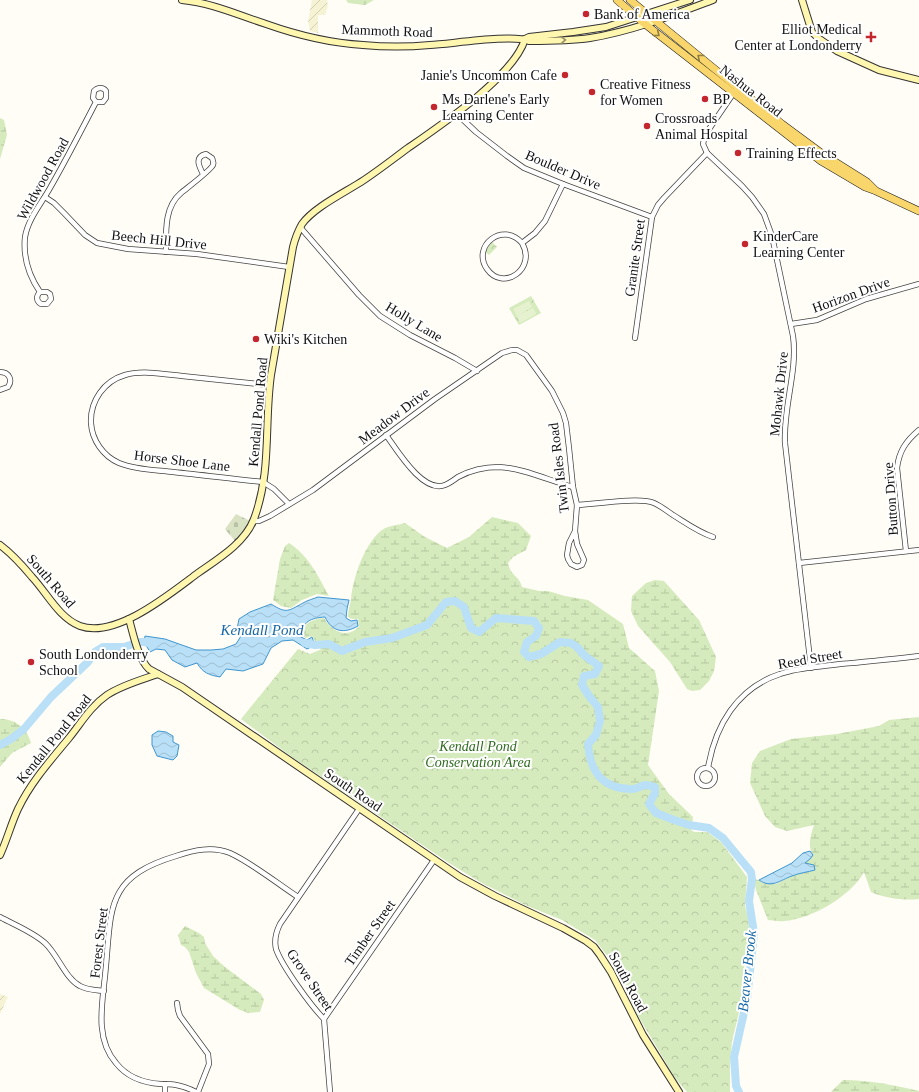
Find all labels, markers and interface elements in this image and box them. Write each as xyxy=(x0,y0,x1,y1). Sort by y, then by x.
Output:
place label: Bank of America xyxy=(594,7,690,22)
marker: Bank of America xyxy=(581,9,591,19)
street label: Mammoth Road xyxy=(341,22,433,40)
place label: Elliot Medical Center at Londonderry xyxy=(734,22,862,53)
one-way arrow xyxy=(653,29,660,36)
marker: Elliot Medical Center at Londonderry xyxy=(865,31,877,43)
one-way arrow xyxy=(560,36,566,45)
one-way arrow xyxy=(697,55,704,62)
street label: Nashua Road xyxy=(717,62,785,120)
place label: Janie's Uncommon Cafe xyxy=(421,68,557,83)
marker: Janie's Uncommon Cafe xyxy=(560,70,570,80)
place label: Creative Fitness for Women xyxy=(600,77,691,108)
marker: Creative Fitness for Women xyxy=(587,87,597,97)
place label: Ms Darlene's Early Learning Center xyxy=(442,92,550,123)
place label: BP xyxy=(713,92,730,107)
marker: BP xyxy=(700,94,710,104)
marker: Ms Darlene's Early Learning Center xyxy=(429,102,439,112)
place label: Crossroads Animal Hospital xyxy=(655,111,748,142)
marker: Crossroads Animal Hospital xyxy=(642,121,652,131)
street label: Wildwood Road xyxy=(14,135,72,223)
place label: Training Effects xyxy=(746,146,837,161)
street label: Boulder Drive xyxy=(523,147,603,193)
marker: Training Effects xyxy=(733,148,743,158)
street label: Granite Street xyxy=(622,218,648,298)
street label: Beech Hill Drive xyxy=(111,228,207,252)
place label: KinderCare Learning Center xyxy=(753,229,845,260)
marker: KinderCare Learning Center xyxy=(740,239,750,249)
street label: Horizon Drive xyxy=(810,274,892,316)
street label: Holly Lane xyxy=(383,299,445,345)
place label: Wiki's Kitchen xyxy=(264,332,347,347)
marker: Wiki's Kitchen xyxy=(251,334,261,344)
street label: Mohawk Drive xyxy=(767,351,791,437)
street label: Kendall Pond Road xyxy=(246,357,270,467)
street label: Meadow Drive xyxy=(356,385,432,447)
street label: Twin Isles Road xyxy=(546,422,572,514)
street label: Horse Shoe Lane xyxy=(133,448,231,474)
street label: Button Drive xyxy=(881,462,901,536)
street label: South Road xyxy=(24,551,78,611)
water label: Kendall Pond xyxy=(220,622,304,638)
street label: Reed Street xyxy=(777,646,843,672)
place label: South Londonderry School xyxy=(39,647,148,678)
marker: South Londonderry School xyxy=(26,657,36,667)
street label: Kendall Pond Road xyxy=(14,692,94,786)
park label: Kendall Pond Conservation Area xyxy=(425,739,531,770)
street label: South Road xyxy=(322,765,384,815)
street label: Timber Street xyxy=(342,897,398,969)
street label: Forest Street xyxy=(87,907,111,979)
water label: Beaver Brook xyxy=(735,929,759,1013)
street label: Grove Street xyxy=(284,946,336,1014)
street label: South Road xyxy=(606,949,650,1015)

